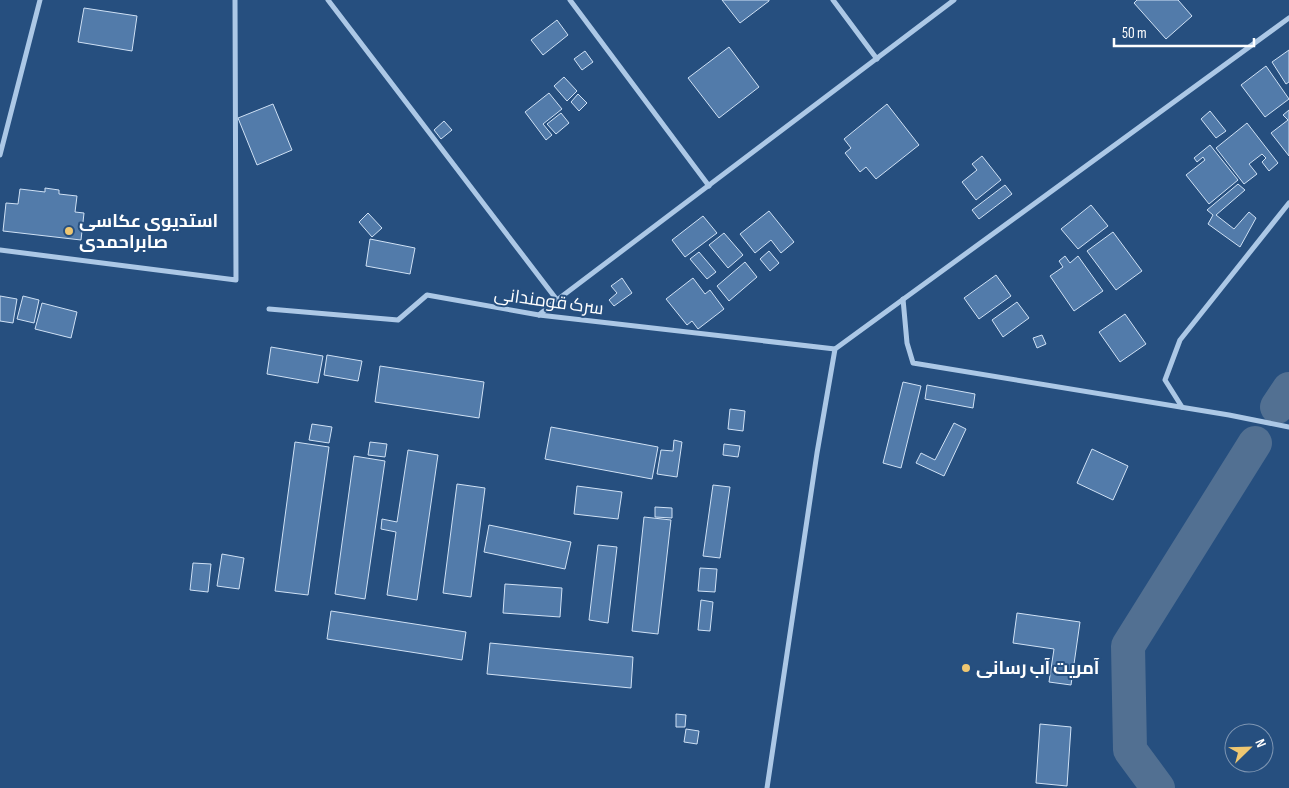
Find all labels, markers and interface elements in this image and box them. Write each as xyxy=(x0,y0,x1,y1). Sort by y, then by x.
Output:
scale bar xyxy=(1114,15,1254,47)
text: 50 m xyxy=(1122,24,1147,43)
place label: استدیوی عکاسی صابراحمدی xyxy=(79,211,218,253)
marker: استدیوی عکاسی صابراحمدی xyxy=(63,225,75,237)
street label: سرک قومندانی xyxy=(493,283,605,320)
place label: آمریت آب رسانی xyxy=(976,658,1100,679)
marker: آمریت آب رسانی xyxy=(960,662,972,674)
north arrow xyxy=(1224,723,1274,773)
text: N xyxy=(1251,736,1270,750)

